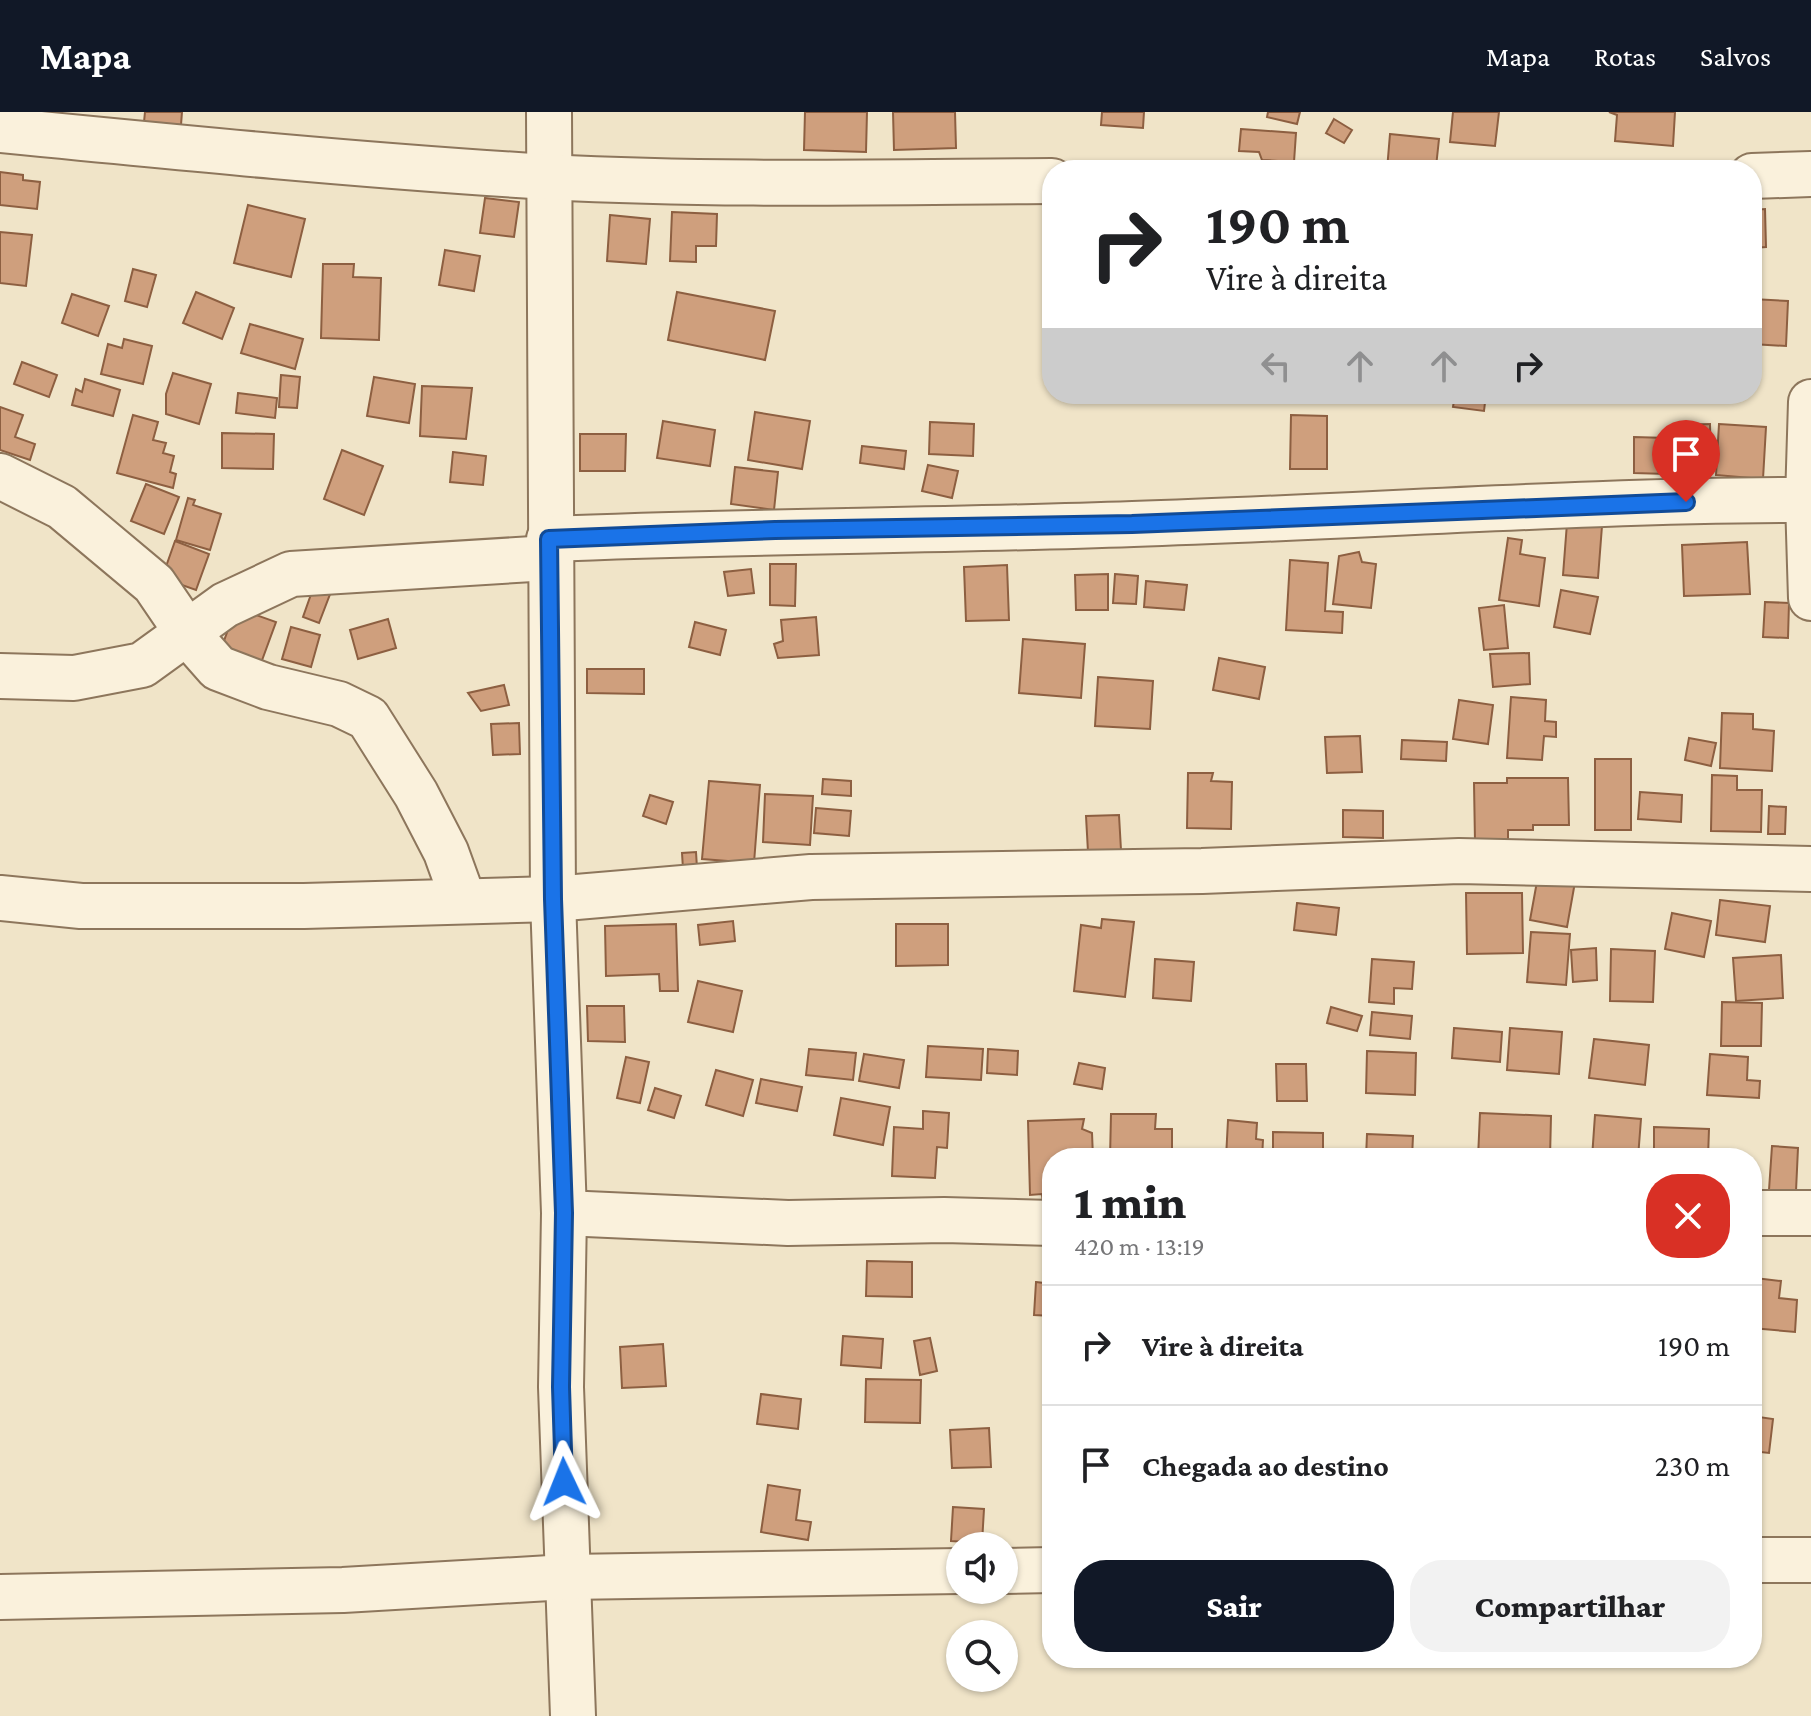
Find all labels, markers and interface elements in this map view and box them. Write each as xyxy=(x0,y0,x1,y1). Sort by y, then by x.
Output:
text: Mapa xyxy=(40,35,131,77)
text: Mapa xyxy=(1486,41,1550,72)
text: Rotas xyxy=(1594,41,1656,72)
text: Salvos xyxy=(1700,41,1771,72)
icon: right xyxy=(1074,192,1178,296)
text: 190 m xyxy=(1206,193,1350,255)
text: Vire à direita xyxy=(1206,258,1387,298)
icon: left xyxy=(1254,344,1298,388)
icon: ahead xyxy=(1338,344,1382,388)
icon: ahead xyxy=(1422,344,1466,388)
icon: right xyxy=(1506,344,1550,388)
pin xyxy=(1652,420,1720,502)
icon: arrive xyxy=(1664,432,1708,476)
button: close xyxy=(1646,1174,1730,1258)
text: 1 min xyxy=(1074,1175,1186,1228)
text: 420 m · 13:19 xyxy=(1074,1232,1205,1261)
icon: right xyxy=(1074,1323,1118,1367)
text: Vire à direita xyxy=(1142,1329,1304,1362)
text: 190 m xyxy=(1658,1329,1730,1362)
position arrow xyxy=(522,1440,606,1524)
icon: arrive xyxy=(1074,1443,1118,1487)
text: Chegada ao destino xyxy=(1142,1449,1389,1482)
text: 230 m xyxy=(1655,1449,1730,1482)
map controls xyxy=(946,1532,1018,1692)
button: sound xyxy=(946,1532,1018,1604)
button: Sair xyxy=(1074,1560,1394,1652)
button: Compartilhar xyxy=(1410,1560,1730,1652)
button: search xyxy=(946,1620,1018,1692)

